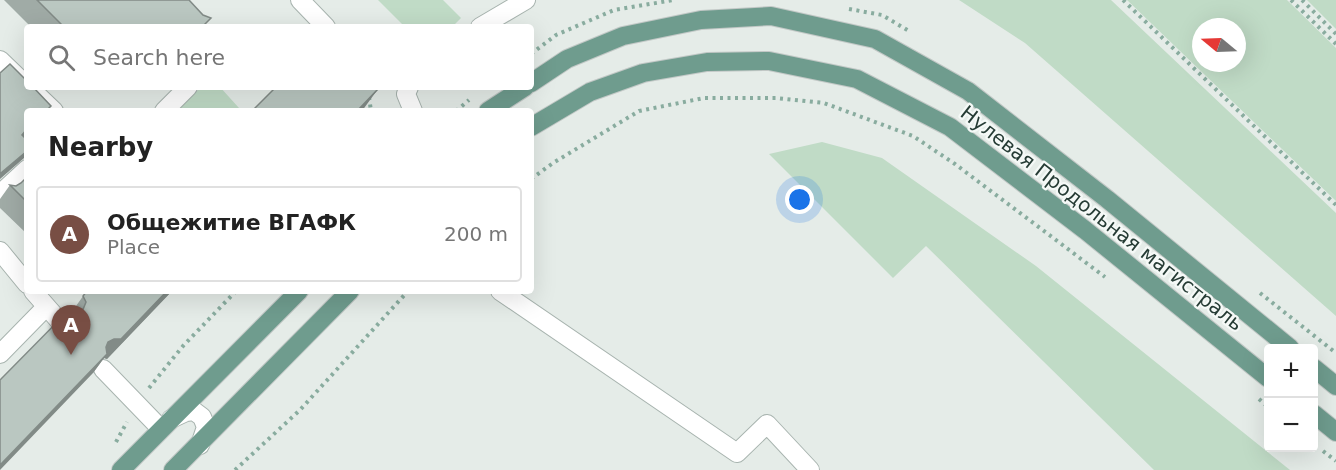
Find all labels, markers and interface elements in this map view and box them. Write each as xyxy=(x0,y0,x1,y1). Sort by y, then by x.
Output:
north arrow xyxy=(1192,18,1246,72)
search box xyxy=(24,24,534,90)
icon: search xyxy=(45,41,78,74)
text: Search here xyxy=(93,45,225,70)
street label: Нулевая Продольная магистраль xyxy=(956,100,1248,336)
text: Nearby xyxy=(48,132,153,162)
your location xyxy=(785,185,814,214)
text: Общежитие ВГАФК xyxy=(107,210,356,235)
text: A xyxy=(62,222,77,246)
text: 200 m xyxy=(444,222,508,246)
text: Place xyxy=(107,235,160,259)
pin: A xyxy=(52,306,90,355)
map controls xyxy=(1264,344,1318,452)
button: + xyxy=(1264,344,1318,398)
button: − xyxy=(1264,398,1318,452)

